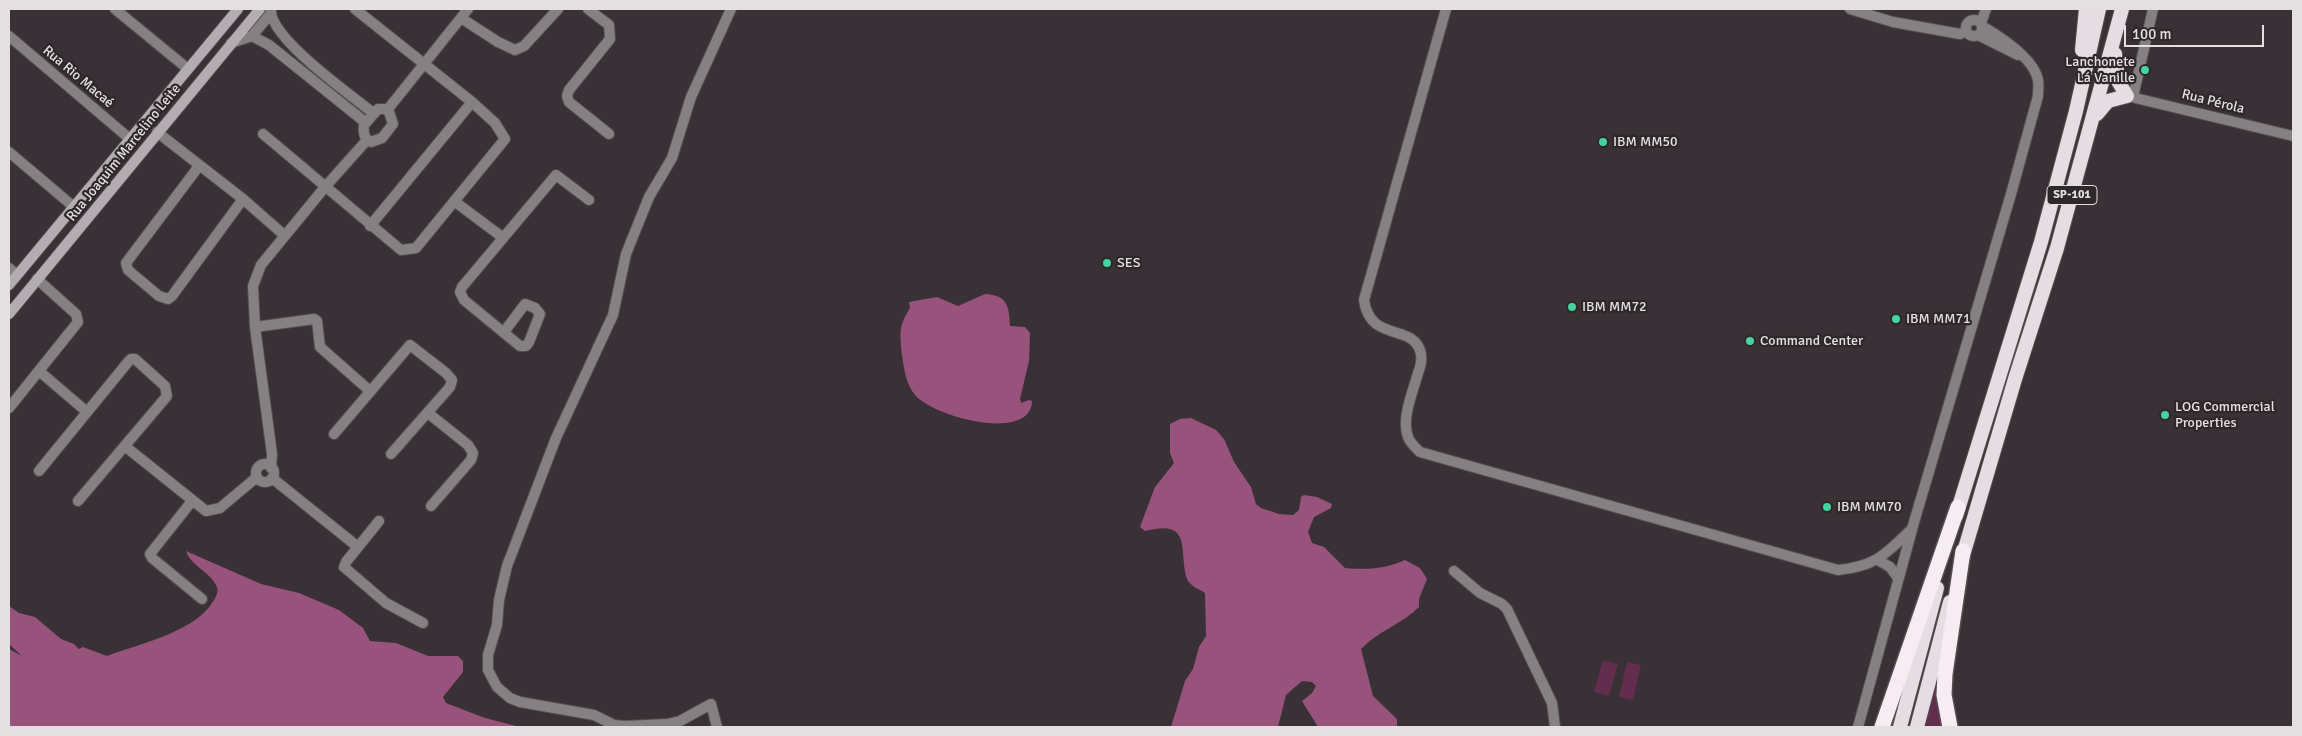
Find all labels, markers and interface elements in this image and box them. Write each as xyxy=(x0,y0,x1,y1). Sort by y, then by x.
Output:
scale bar xyxy=(2127,15,2267,47)
text: 100 m xyxy=(2132,25,2172,43)
street label: Rua Rio Macaé xyxy=(39,42,117,112)
place label: Lanchonete Lá Vanille xyxy=(2065,54,2135,86)
marker: Lanchonete Lá Vanille xyxy=(2139,64,2151,76)
street label: Rua Joaquim Marcelino Leite xyxy=(63,81,185,225)
street label: Rua Pérola xyxy=(2180,86,2246,118)
place label: IBM MM50 xyxy=(1613,134,1678,150)
marker: IBM MM50 xyxy=(1597,136,1609,148)
road number: SP-101 xyxy=(2047,186,2097,204)
place label: SES xyxy=(1117,255,1140,271)
marker: SES xyxy=(1101,257,1113,269)
place label: IBM MM72 xyxy=(1582,299,1647,315)
marker: IBM MM72 xyxy=(1566,301,1578,313)
place label: IBM MM71 xyxy=(1906,311,1971,327)
marker: IBM MM71 xyxy=(1890,313,1902,325)
place label: Command Center xyxy=(1760,333,1863,349)
marker: Command Center xyxy=(1744,335,1756,347)
place label: LOG Commercial Properties xyxy=(2175,399,2275,432)
marker: LOG Commercial Properties xyxy=(2159,409,2171,421)
place label: IBM MM70 xyxy=(1837,499,1902,515)
marker: IBM MM70 xyxy=(1821,501,1833,513)

